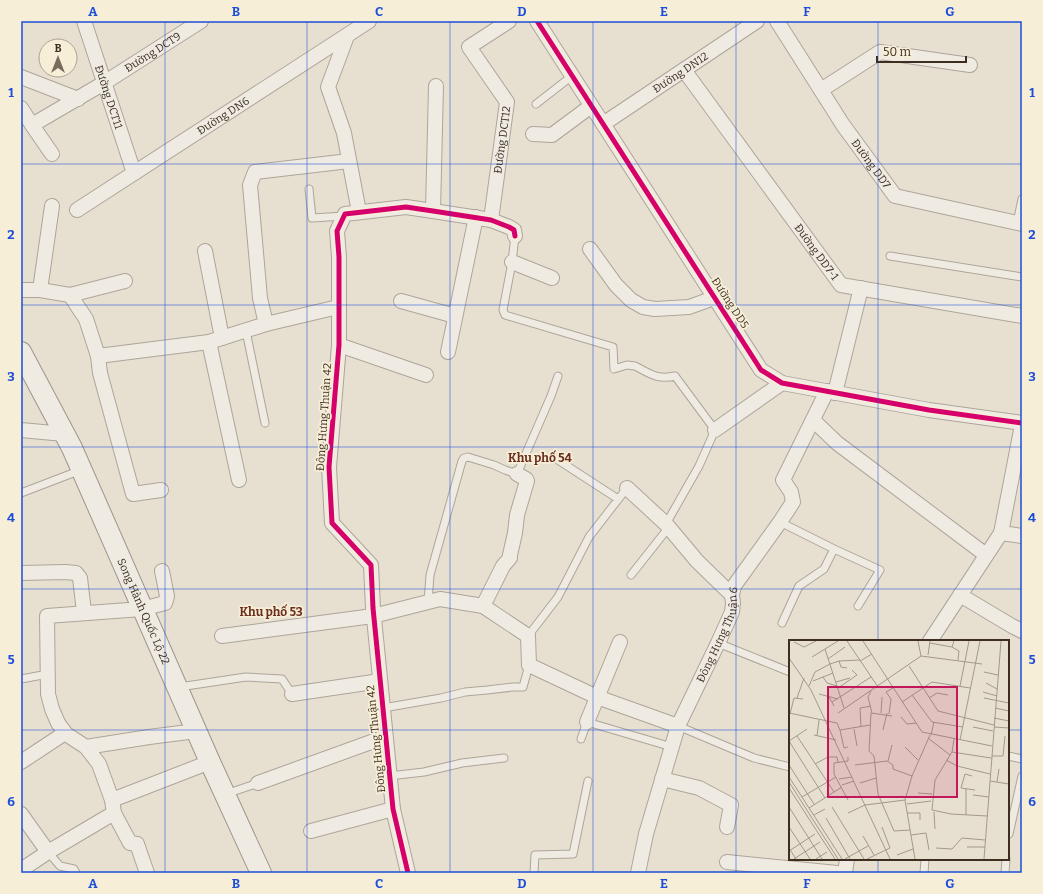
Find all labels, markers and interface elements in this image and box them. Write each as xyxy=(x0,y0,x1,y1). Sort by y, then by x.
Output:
text: A xyxy=(88,4,98,19)
text: B xyxy=(232,4,240,19)
text: C xyxy=(375,4,383,19)
text: D xyxy=(517,4,527,19)
text: E xyxy=(660,4,668,19)
text: F xyxy=(803,4,811,19)
text: G xyxy=(945,4,955,19)
street label: Đường DCT9 xyxy=(122,29,183,75)
north arrow xyxy=(38,38,78,78)
scale bar xyxy=(877,38,966,64)
text: B xyxy=(54,42,62,55)
text: 50 m xyxy=(883,45,912,59)
street label: Đường DN12 xyxy=(650,49,710,95)
street label: Đường DCT11 xyxy=(92,63,126,131)
text: 1 xyxy=(8,85,14,100)
text: 1 xyxy=(1029,85,1035,100)
street label: Đường DN6 xyxy=(195,94,252,137)
street label: Đường DCT12 xyxy=(491,105,513,174)
street label: Đường DD7 xyxy=(849,136,894,191)
street label: Đường DD7-1 xyxy=(792,221,842,283)
text: 2 xyxy=(7,227,15,242)
text: 2 xyxy=(1028,227,1036,242)
street label: Đường DD5 xyxy=(709,275,751,331)
street label: Đông Hưng Thuận 42 xyxy=(314,363,334,471)
text: 3 xyxy=(7,369,15,384)
text: 3 xyxy=(1028,369,1036,384)
district label: Khu phố 54 xyxy=(508,450,573,465)
text: 4 xyxy=(7,510,15,525)
text: 4 xyxy=(1028,510,1036,525)
street label: Song Hành Quốc Lộ 22 xyxy=(115,556,173,666)
street label: Đông Hưng Thuận 6 xyxy=(694,585,740,684)
district label: Khu phố 53 xyxy=(239,604,303,619)
inset map xyxy=(789,640,1009,860)
text: 5 xyxy=(7,652,15,667)
text: 5 xyxy=(1028,652,1036,667)
street label: Đông Hưng Thuận 42 xyxy=(364,685,388,793)
text: 6 xyxy=(7,794,15,809)
text: 6 xyxy=(1028,794,1036,809)
text: A xyxy=(88,876,98,891)
text: B xyxy=(232,876,240,891)
text: C xyxy=(375,876,383,891)
text: D xyxy=(517,876,527,891)
text: E xyxy=(660,876,668,891)
text: F xyxy=(803,876,811,891)
text: G xyxy=(945,876,955,891)

